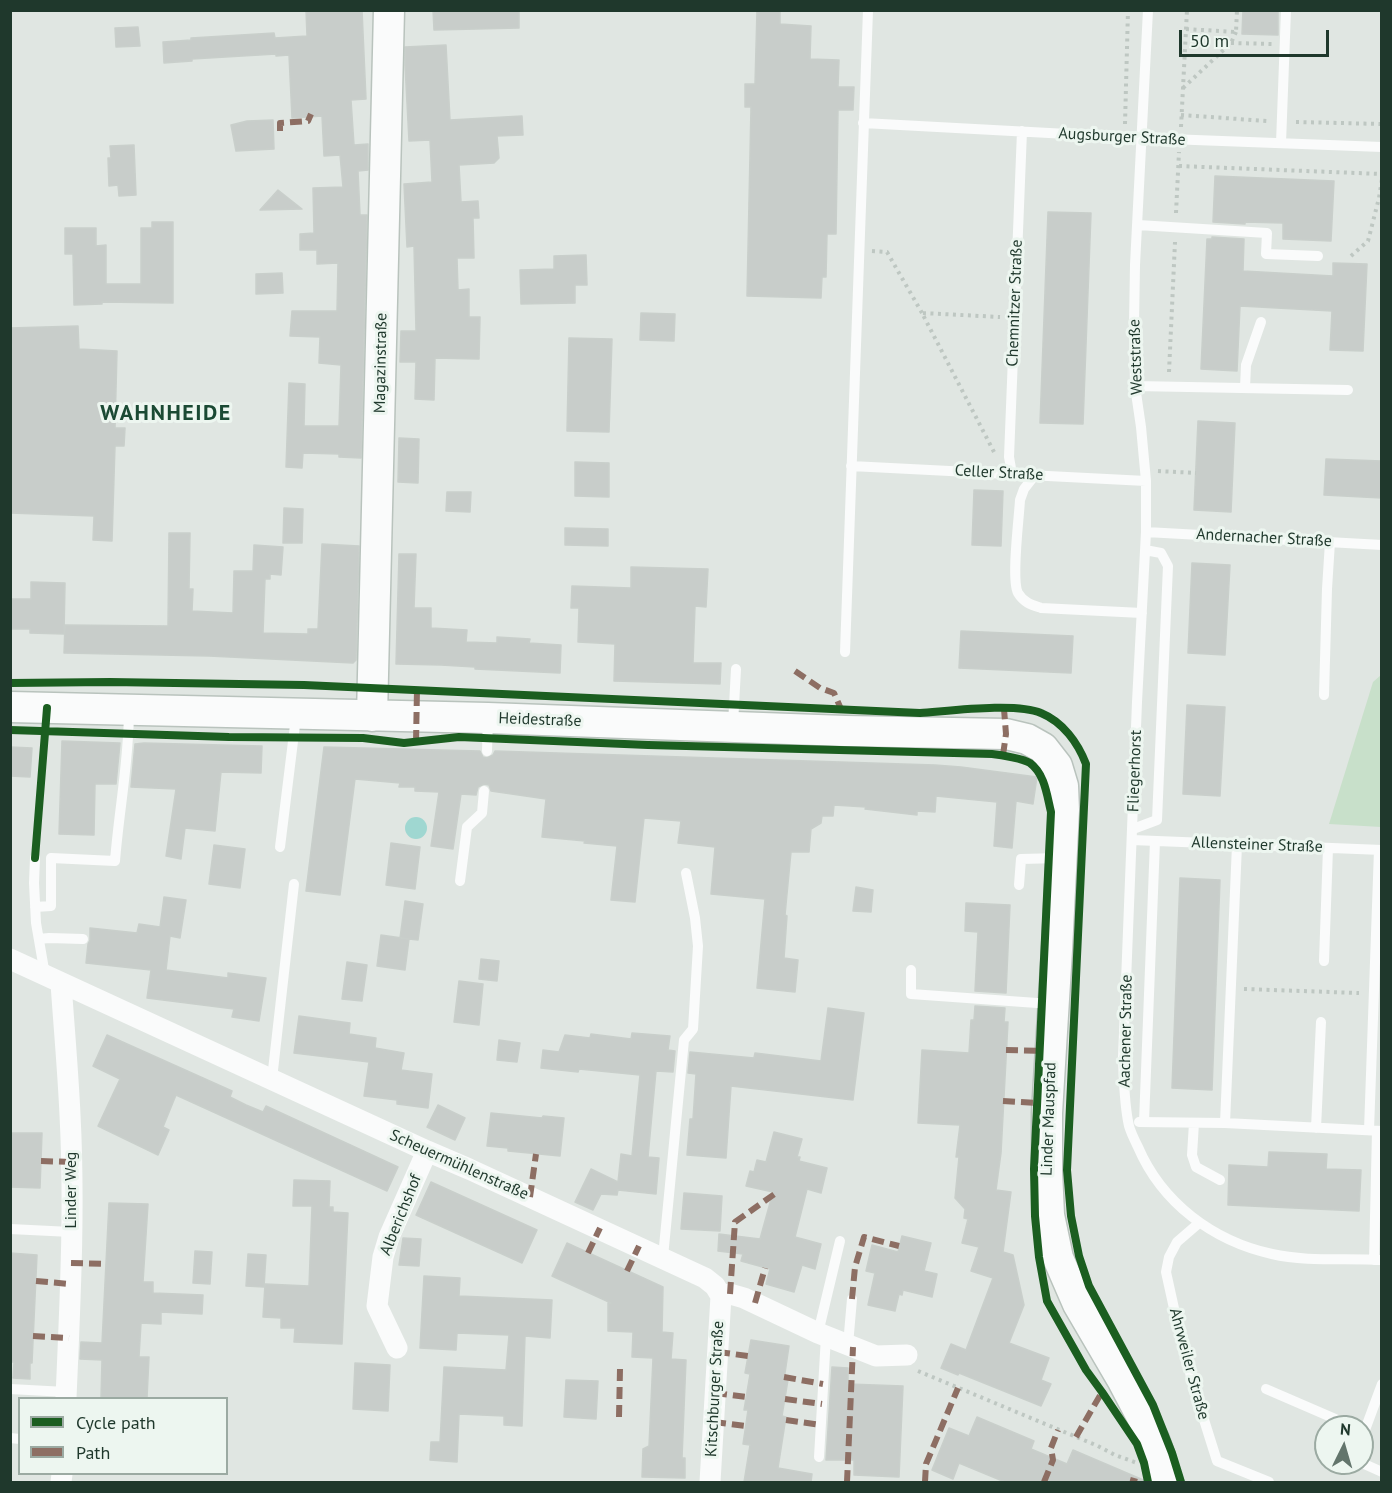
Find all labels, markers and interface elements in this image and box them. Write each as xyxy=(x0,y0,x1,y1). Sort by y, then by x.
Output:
scale bar xyxy=(1182,18,1332,56)
text: 50 m xyxy=(1190,29,1229,52)
street label: Augsburger Straße xyxy=(1058,124,1186,150)
street label: Chemnitzer Straße xyxy=(1003,239,1027,367)
street label: Magazinstraße xyxy=(371,313,391,413)
street label: Weststraße xyxy=(1125,319,1147,395)
district label: WAHNHEIDE xyxy=(100,401,232,427)
street label: Celler Straße xyxy=(954,461,1044,485)
street label: Andernacher Straße xyxy=(1196,525,1332,551)
street label: Heidestraße xyxy=(498,709,582,731)
street label: Fliegerhorst xyxy=(1124,730,1146,812)
street label: Allensteiner Straße xyxy=(1191,833,1323,857)
street label: Aachener Straße xyxy=(1115,974,1137,1088)
street label: Linder Mauspfad xyxy=(1037,1062,1061,1176)
street label: Scheuermühlenstraße xyxy=(387,1126,531,1204)
street label: Linder Weg xyxy=(61,1152,81,1228)
street label: Alberichshof xyxy=(376,1172,426,1258)
street label: Ahrweiler Straße xyxy=(1165,1306,1213,1422)
street label: Kitschburger Straße xyxy=(702,1320,728,1458)
legend xyxy=(18,1397,228,1475)
text: Cycle path xyxy=(76,1411,156,1434)
north arrow xyxy=(1314,1415,1374,1475)
text: N xyxy=(1339,1419,1351,1439)
text: Path xyxy=(76,1441,110,1464)

